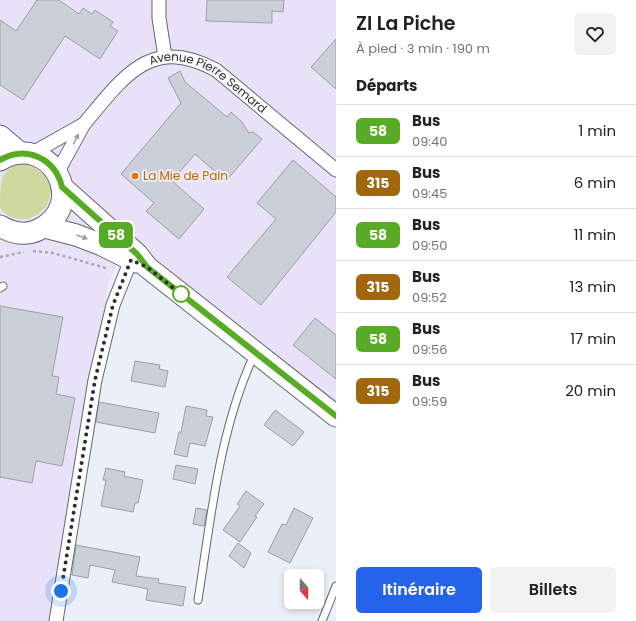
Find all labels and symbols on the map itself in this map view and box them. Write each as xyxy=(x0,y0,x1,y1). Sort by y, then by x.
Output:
street label: Avenue Pierre Semard xyxy=(147,48,271,117)
one-way arrow xyxy=(73,133,80,145)
place label: La Mie de Pain xyxy=(143,167,228,184)
marker: La Mie de Pain xyxy=(130,171,140,181)
line badge: 58 xyxy=(98,222,134,248)
one-way arrow xyxy=(76,235,88,241)
unlabelled marker xyxy=(172,285,190,303)
north arrow xyxy=(284,569,324,609)
your location xyxy=(51,581,71,601)

